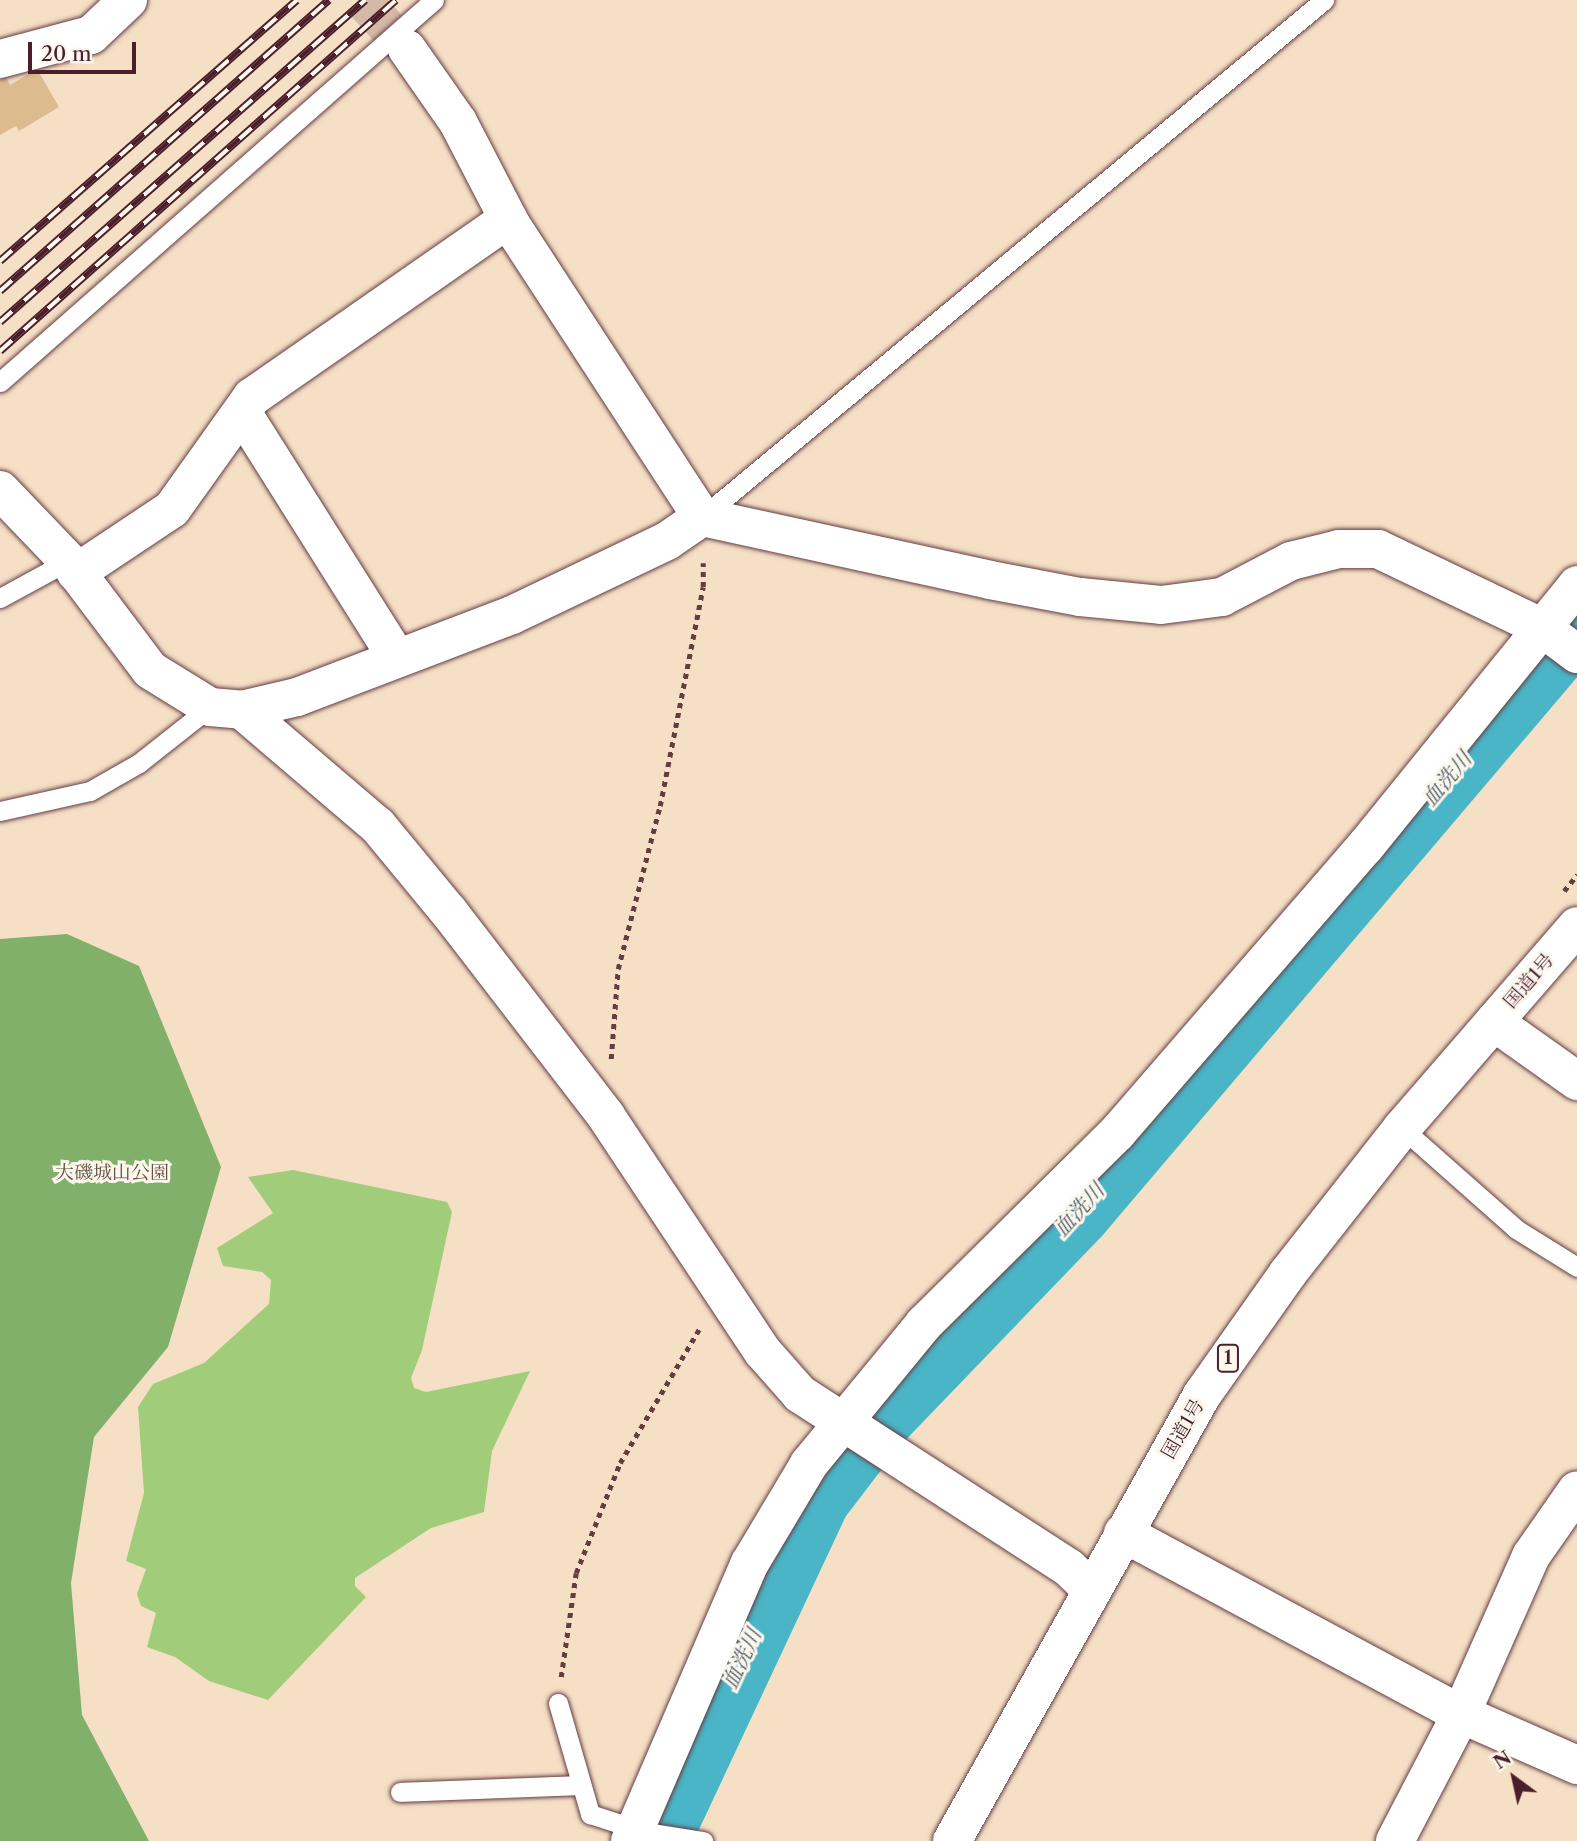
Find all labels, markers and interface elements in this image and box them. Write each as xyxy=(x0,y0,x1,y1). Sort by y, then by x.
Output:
scale bar xyxy=(32,28,140,72)
text: 20 m xyxy=(41,41,92,66)
water label: 血洗川 xyxy=(1417,747,1477,811)
street label: 国道1号 xyxy=(1499,949,1559,1013)
park label: 大磯城山公園 xyxy=(55,1162,169,1184)
water label: 血洗川 xyxy=(1049,1178,1109,1242)
road number: 1 xyxy=(1216,1344,1240,1372)
street label: 国道1号 xyxy=(1157,1395,1209,1463)
water label: 血洗川 xyxy=(717,1625,767,1693)
north arrow xyxy=(1479,1743,1549,1813)
text: N xyxy=(1489,1746,1515,1774)

